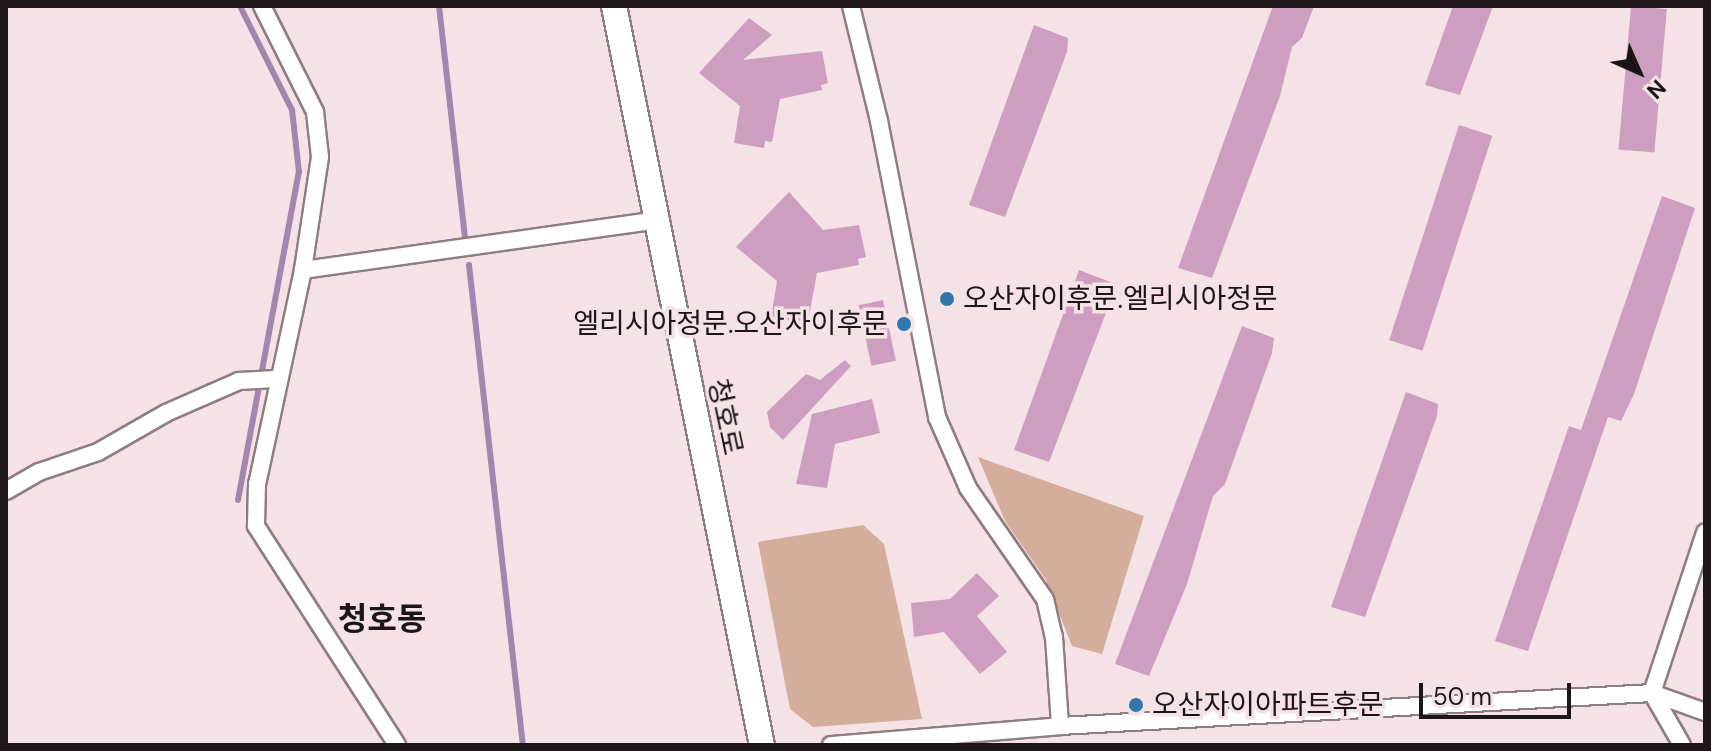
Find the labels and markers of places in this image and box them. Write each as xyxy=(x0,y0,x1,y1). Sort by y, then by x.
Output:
place label: 오산자이후문.엘리시아정문 xyxy=(963,282,1278,316)
marker: 오산자이후문.엘리시아정문 xyxy=(938,290,956,308)
place label: 엘리시아정문.오산자이후문 xyxy=(573,307,888,341)
marker: 엘리시아정문.오산자이후문 xyxy=(895,315,913,333)
place label: 오산자이아파트후문 xyxy=(1152,688,1384,722)
marker: 오산자이아파트후문 xyxy=(1127,696,1145,714)

